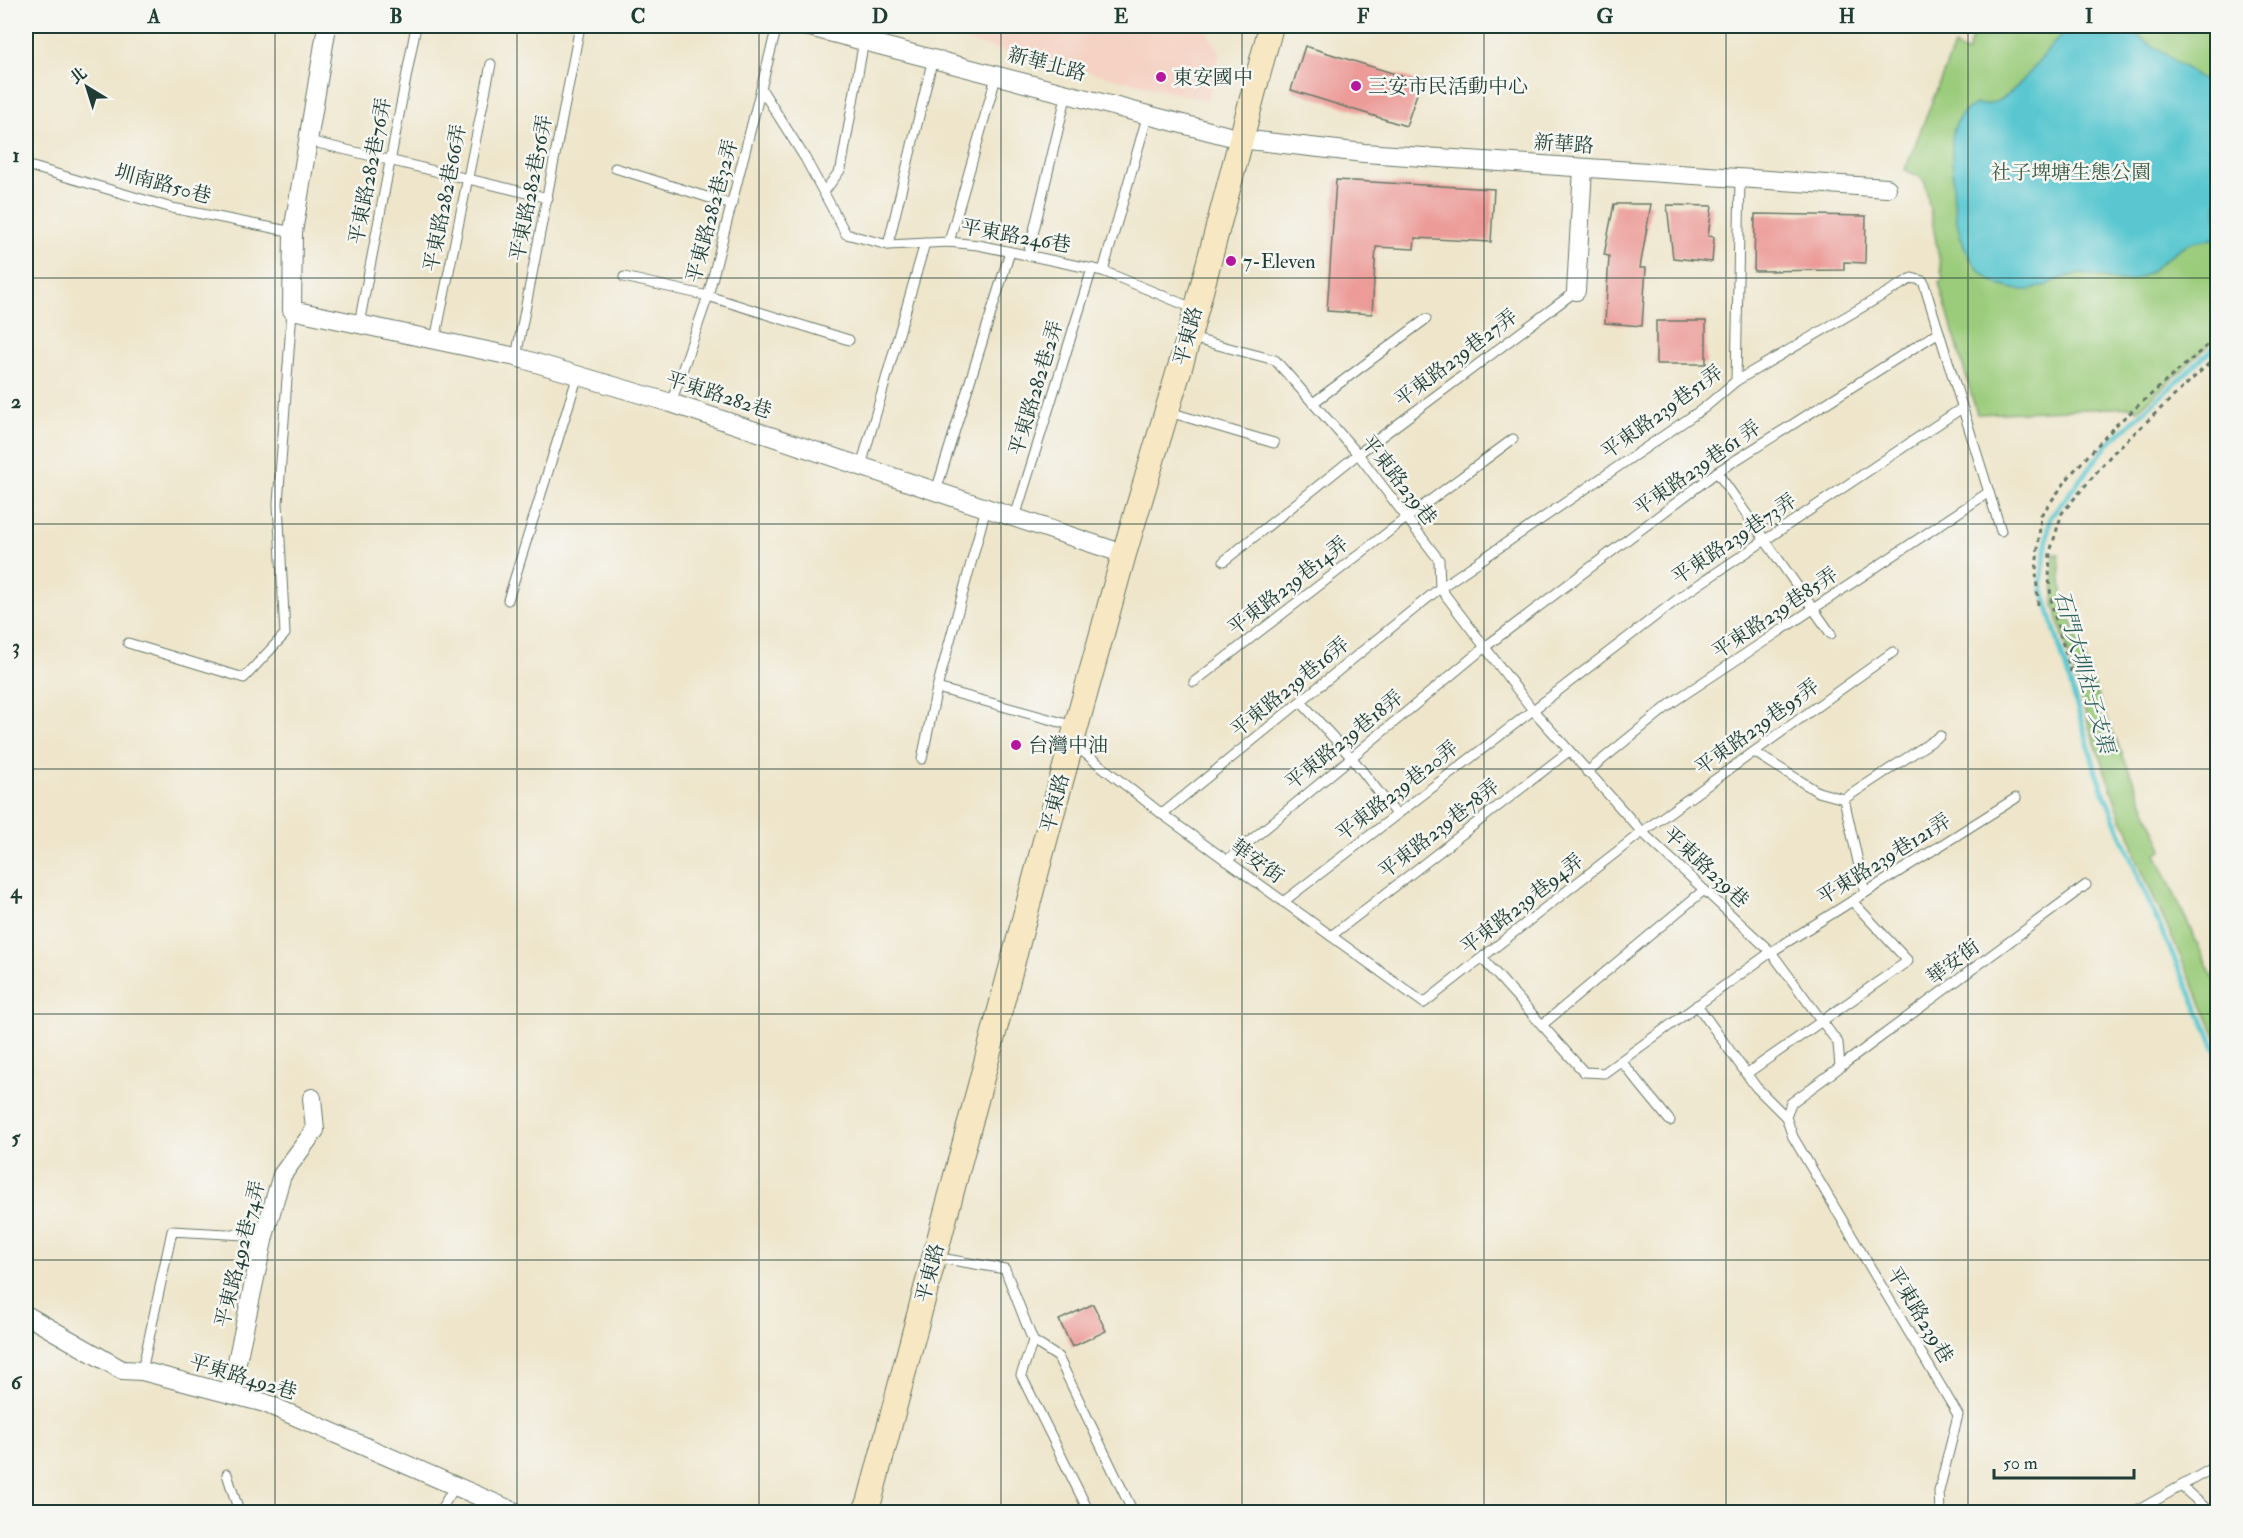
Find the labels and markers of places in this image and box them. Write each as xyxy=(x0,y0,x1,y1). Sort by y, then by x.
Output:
place label: 東安國中 xyxy=(1173,65,1253,90)
marker: 東安國中 xyxy=(1154,70,1168,84)
place label: 三安市民活動中心 xyxy=(1368,74,1528,99)
marker: 三安市民活動中心 xyxy=(1349,79,1363,93)
place label: 7-Eleven xyxy=(1243,249,1316,274)
marker: 7-Eleven xyxy=(1224,254,1238,268)
place label: 台灣中油 xyxy=(1028,733,1108,758)
marker: 台灣中油 xyxy=(1009,738,1023,752)

